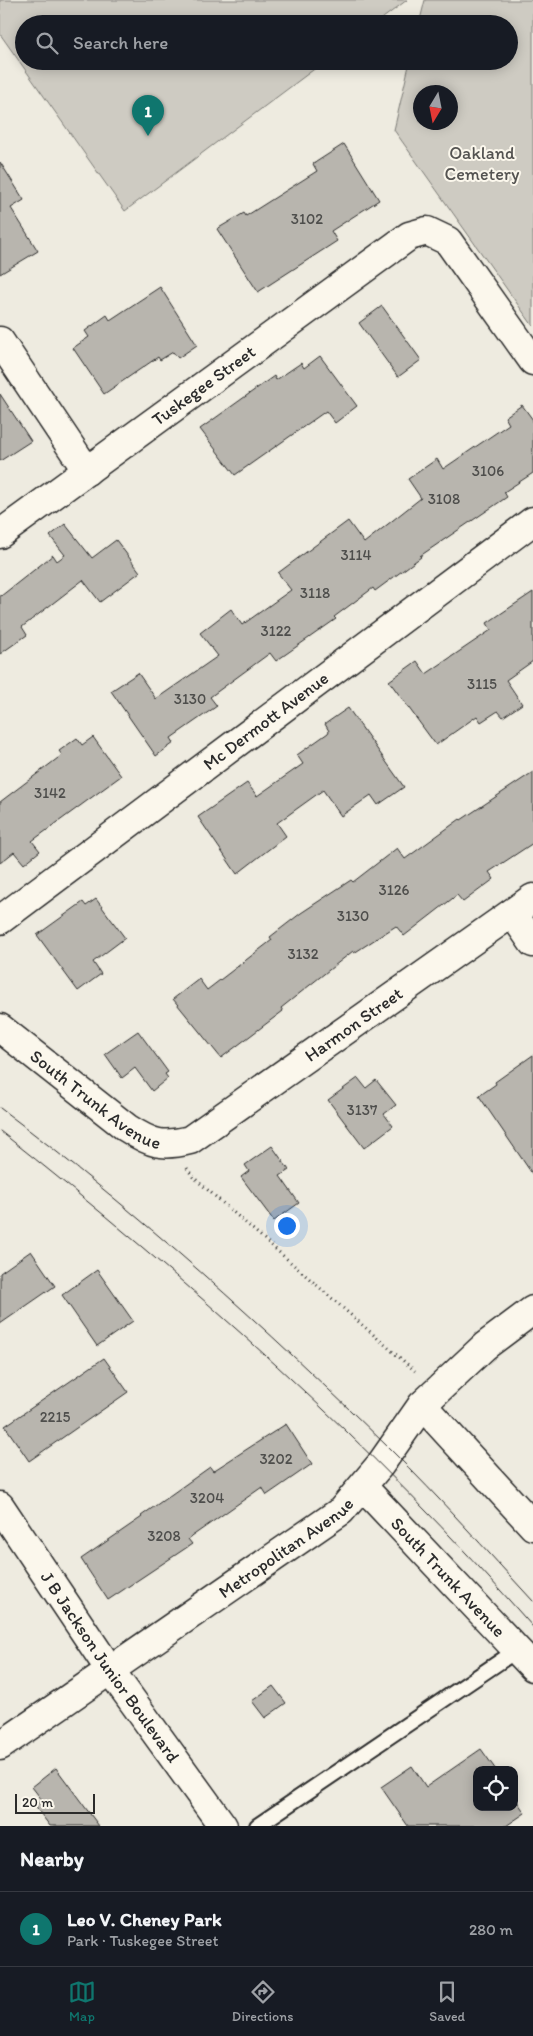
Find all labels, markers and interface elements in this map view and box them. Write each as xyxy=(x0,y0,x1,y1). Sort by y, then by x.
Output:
search box xyxy=(15,15,518,70)
icon: search xyxy=(33,29,61,57)
text: Search here xyxy=(73,31,168,54)
north arrow xyxy=(413,85,458,130)
pin: 1 xyxy=(132,95,164,136)
park label: Oakland Cemetery xyxy=(445,142,520,185)
house number: 3102 xyxy=(291,210,323,228)
street label: Tuskegee Street xyxy=(148,340,260,431)
house number: 3106 xyxy=(472,462,504,480)
house number: 3108 xyxy=(428,490,460,508)
house number: 3114 xyxy=(340,546,372,564)
house number: 3118 xyxy=(300,584,330,602)
house number: 3122 xyxy=(261,622,292,640)
street label: Mc Dermott Avenue xyxy=(199,667,333,775)
house number: 3115 xyxy=(467,675,497,693)
house number: 3130 xyxy=(174,690,206,708)
house number: 3142 xyxy=(34,784,66,802)
house number: 3126 xyxy=(379,881,410,899)
house number: 3130 xyxy=(337,907,369,925)
house number: 3132 xyxy=(287,945,319,963)
street label: Harmon Street xyxy=(301,982,407,1066)
street label: South Trunk Avenue xyxy=(26,1045,163,1154)
house number: 3137 xyxy=(347,1101,378,1119)
your location xyxy=(274,1213,300,1239)
house number: 2215 xyxy=(40,1408,70,1426)
house number: 3202 xyxy=(259,1450,293,1468)
house number: 3204 xyxy=(190,1489,224,1507)
street label: Metropolitan Avenue xyxy=(214,1493,358,1603)
street label: South Trunk Avenue xyxy=(386,1512,510,1642)
house number: 3208 xyxy=(147,1527,181,1545)
street label: J B Jackson Junior Boulevard xyxy=(36,1567,184,1767)
map controls xyxy=(473,1766,518,1811)
button: locate xyxy=(473,1766,518,1811)
scale bar xyxy=(15,1791,95,1814)
text: 20 m xyxy=(22,1794,53,1811)
text: Nearby xyxy=(20,1846,84,1871)
text: Leo V. Cheney Park xyxy=(67,1908,222,1931)
text: 1 xyxy=(32,1920,40,1939)
text: 280 m xyxy=(469,1920,513,1939)
text: Park · Tuskegee Street xyxy=(67,1931,219,1950)
tab: Map xyxy=(68,1978,96,2025)
tab: Directions xyxy=(232,1978,293,2025)
tab: Saved xyxy=(429,1978,465,2025)

